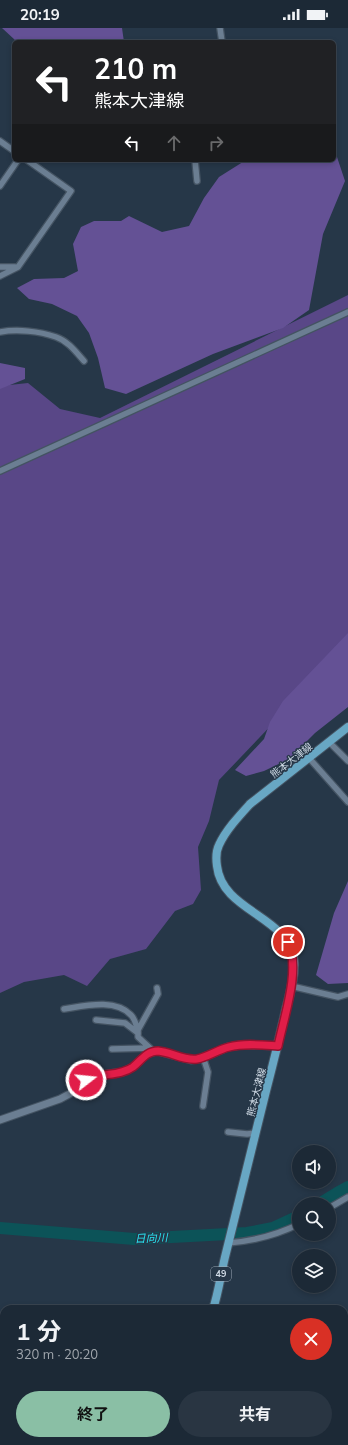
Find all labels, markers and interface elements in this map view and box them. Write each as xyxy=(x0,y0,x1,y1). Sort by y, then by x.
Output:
text: 20:19 xyxy=(20,5,60,24)
text: 210 m xyxy=(94,51,177,86)
icon: left xyxy=(28,56,80,108)
text: 熊本大津線 xyxy=(94,89,184,112)
icon: left xyxy=(121,132,143,154)
icon: ahead xyxy=(163,132,185,154)
icon: right xyxy=(205,132,227,154)
street label: 熊本大津線 xyxy=(268,740,315,781)
pin xyxy=(271,925,305,959)
icon: arrive xyxy=(277,931,299,953)
position arrow xyxy=(65,1059,107,1101)
street label: 熊本大津線 xyxy=(244,1066,269,1118)
map controls xyxy=(292,1145,336,1293)
button: sound xyxy=(292,1145,336,1189)
button: search xyxy=(292,1197,336,1241)
water label: 日向川 xyxy=(134,1230,169,1246)
button: layers xyxy=(292,1249,336,1293)
road number: 49 xyxy=(211,1267,231,1281)
text: 1 分 xyxy=(16,1316,61,1346)
button: close xyxy=(290,1318,332,1360)
text: 320 m · 20:20 xyxy=(16,1346,98,1362)
button: 終了 xyxy=(16,1391,170,1437)
button: 共有 xyxy=(178,1391,332,1437)

